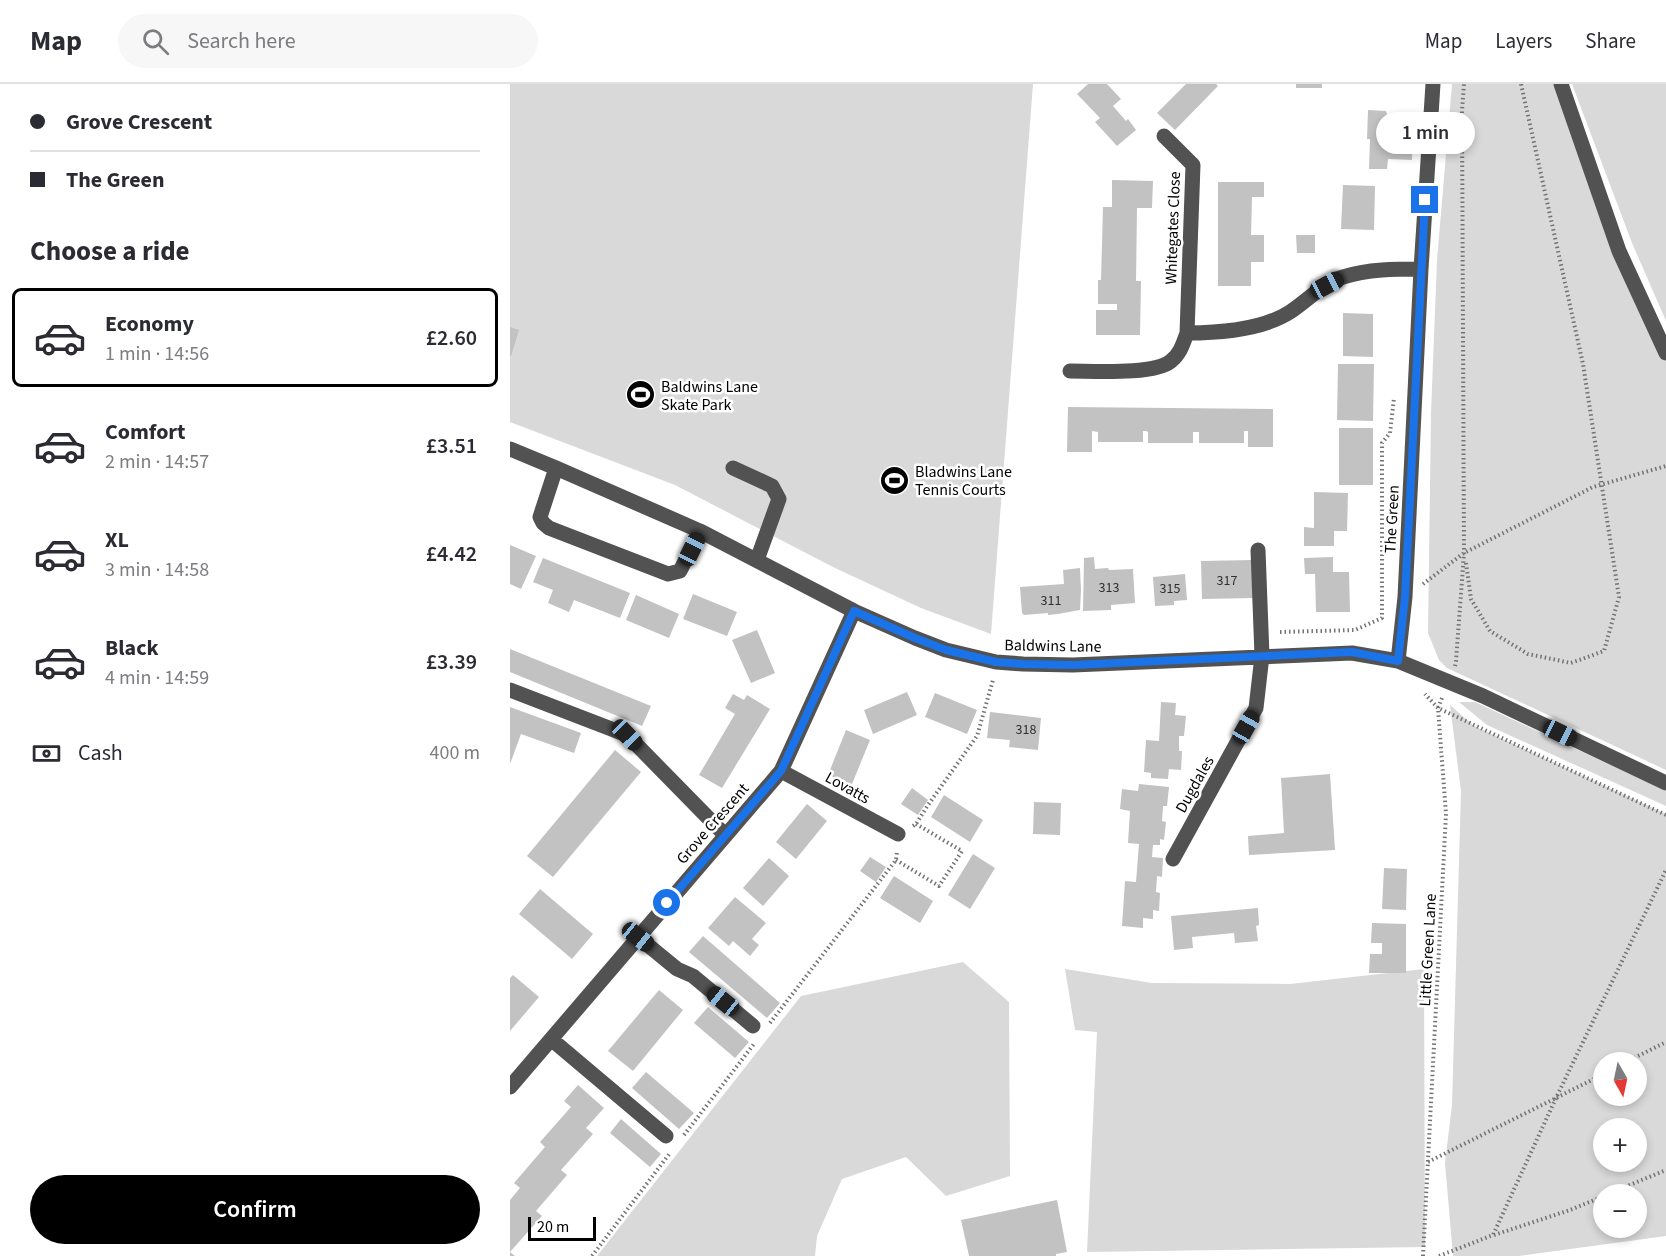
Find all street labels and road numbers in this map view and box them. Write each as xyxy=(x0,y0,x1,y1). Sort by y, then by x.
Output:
street label: Whitegates Close xyxy=(1160,171,1186,285)
street label: The Green xyxy=(1379,484,1405,554)
street label: Baldwins Lane xyxy=(1004,634,1102,658)
street label: Dugdales xyxy=(1170,752,1220,817)
street label: Lovatts xyxy=(821,767,874,809)
street label: Grove Crescent xyxy=(671,778,754,869)
street label: Little Green Lane xyxy=(1414,893,1442,1007)

